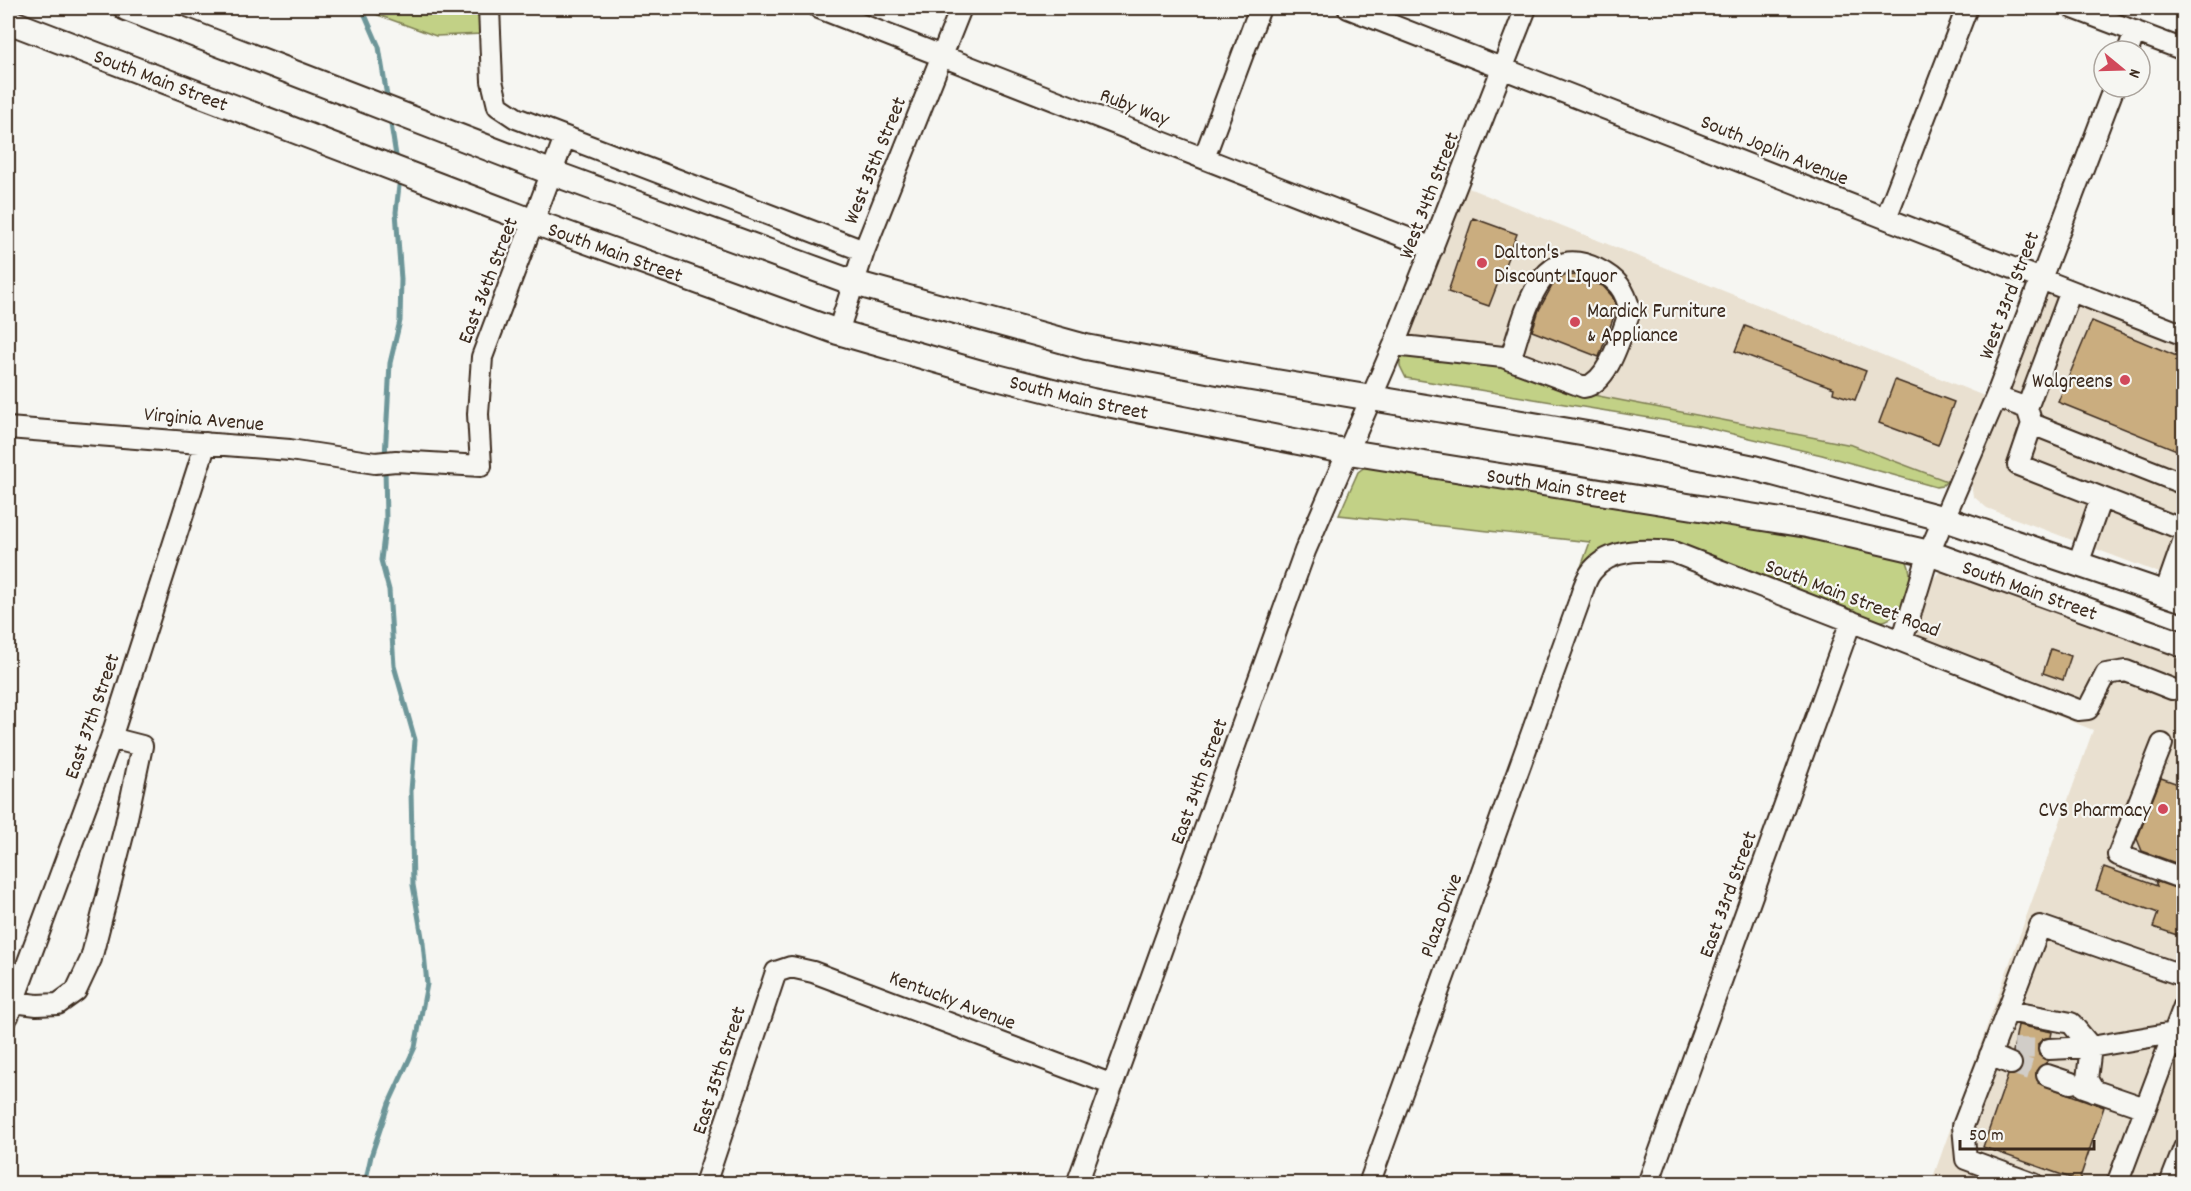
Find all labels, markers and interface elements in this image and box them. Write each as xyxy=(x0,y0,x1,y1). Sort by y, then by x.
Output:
north arrow xyxy=(2092,39,2152,99)
street label: South Main Street xyxy=(89,43,232,122)
text: N xyxy=(2122,66,2146,81)
street label: Ruby Way xyxy=(1095,82,1173,136)
street label: West 35th Street xyxy=(838,93,916,229)
street label: South Joplin Avenue xyxy=(1695,108,1852,195)
street label: West 34th Street xyxy=(1393,128,1469,264)
street label: East 36th Street xyxy=(452,213,528,349)
street label: South Main Street xyxy=(543,216,687,293)
street label: West 33rd Street xyxy=(1973,228,2049,364)
place label: Dalton's Discount LIquor xyxy=(1494,239,1617,293)
marker: Dalton's Discount LIquor xyxy=(1475,256,1489,270)
place label: Mardick Furniture & Appliance xyxy=(1587,298,1726,352)
marker: Mardick Furniture & Appliance xyxy=(1568,315,1582,329)
place label: Walgreens xyxy=(2032,368,2113,398)
street label: South Main Street xyxy=(1006,369,1151,430)
marker: Walgreens xyxy=(2118,373,2132,387)
street label: Virginia Avenue xyxy=(142,401,265,441)
street label: South Main Street xyxy=(1484,462,1629,514)
street label: South Main Street Road xyxy=(1760,553,1944,647)
street label: South Main Street xyxy=(1957,554,2101,630)
street label: East 37th Street xyxy=(58,650,129,784)
street label: East 34th Street xyxy=(1164,715,1238,849)
place label: CVS Pharmacy xyxy=(2038,797,2151,827)
marker: CVS Pharmacy xyxy=(2156,802,2170,816)
street label: East 33rd Street xyxy=(1693,827,1767,963)
street label: Plaza Drive xyxy=(1414,870,1472,962)
street label: Kentucky Avenue xyxy=(884,964,1020,1040)
street label: East 35th Street xyxy=(686,1003,756,1139)
scale bar xyxy=(1960,1113,2094,1151)
text: 50 m xyxy=(1969,1124,2004,1149)

